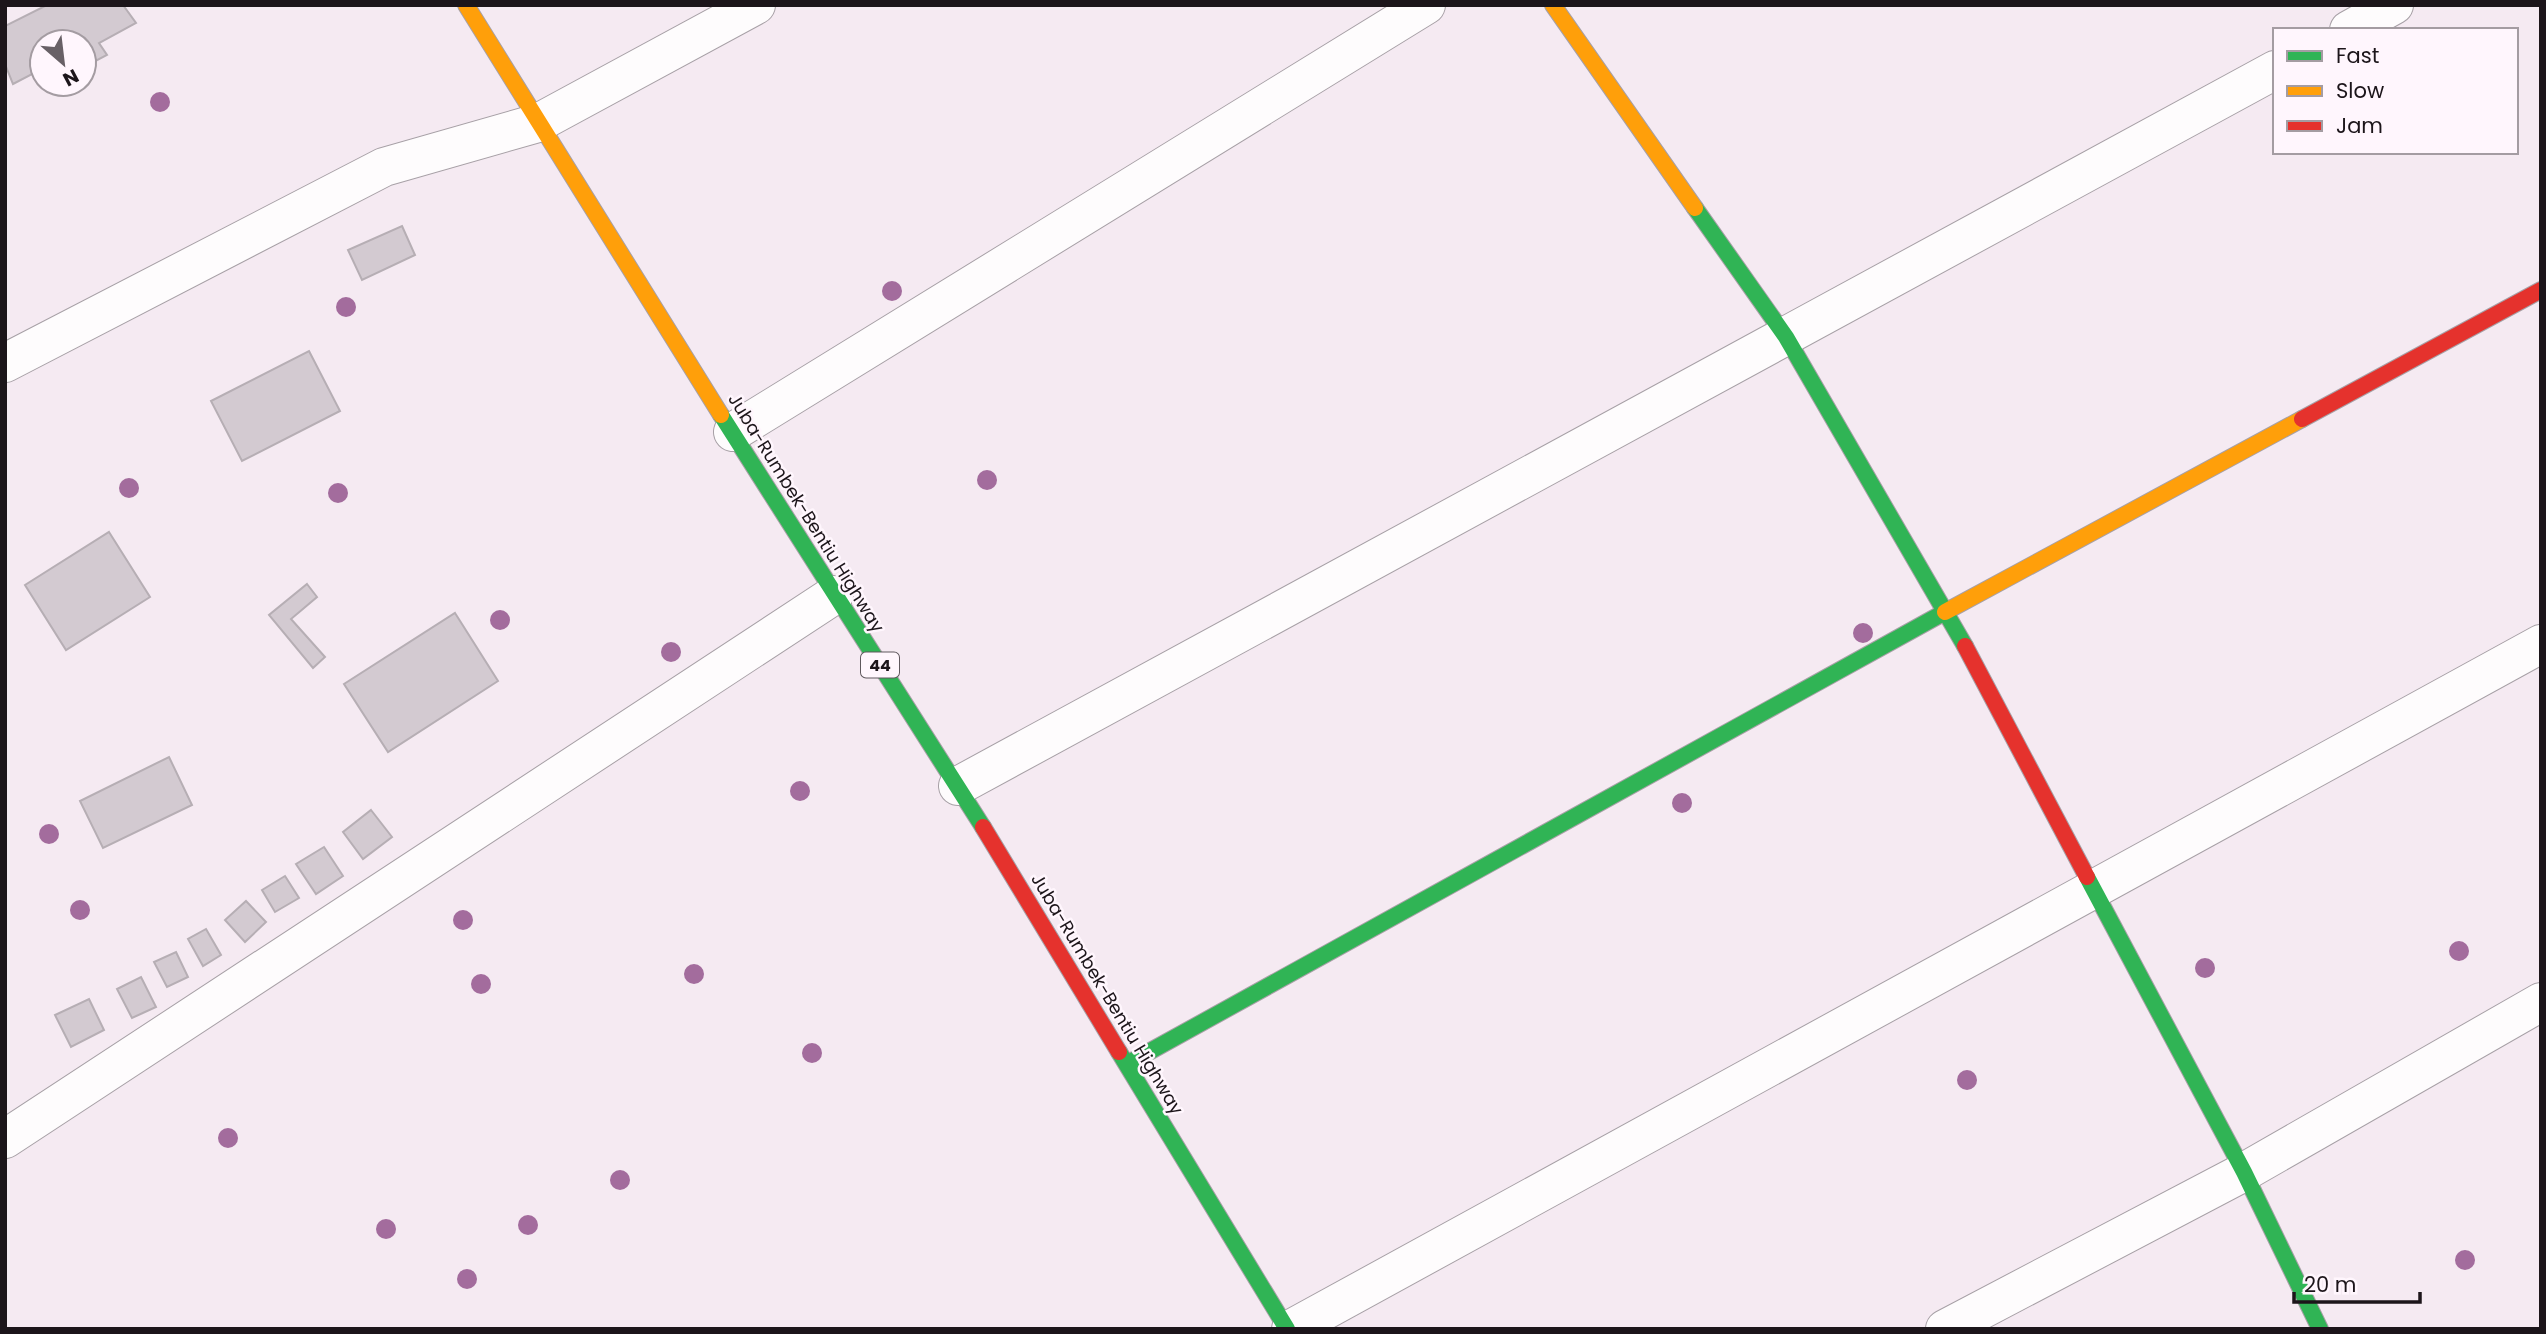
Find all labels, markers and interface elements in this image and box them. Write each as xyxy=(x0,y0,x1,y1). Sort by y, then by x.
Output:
north arrow xyxy=(28,28,98,98)
legend xyxy=(2273,28,2518,154)
text: Fast xyxy=(2336,41,2379,70)
text: N xyxy=(58,62,83,93)
text: Slow xyxy=(2336,76,2384,105)
text: Jam xyxy=(2336,111,2383,140)
street label: Juba-Rumbek-Bentiu Highway xyxy=(722,388,891,637)
road number: 44 xyxy=(861,652,899,678)
street label: Juba-Rumbek-Bentiu Highway xyxy=(1025,868,1190,1119)
scale bar xyxy=(2294,1260,2420,1304)
text: 20 m xyxy=(2304,1270,2357,1299)

